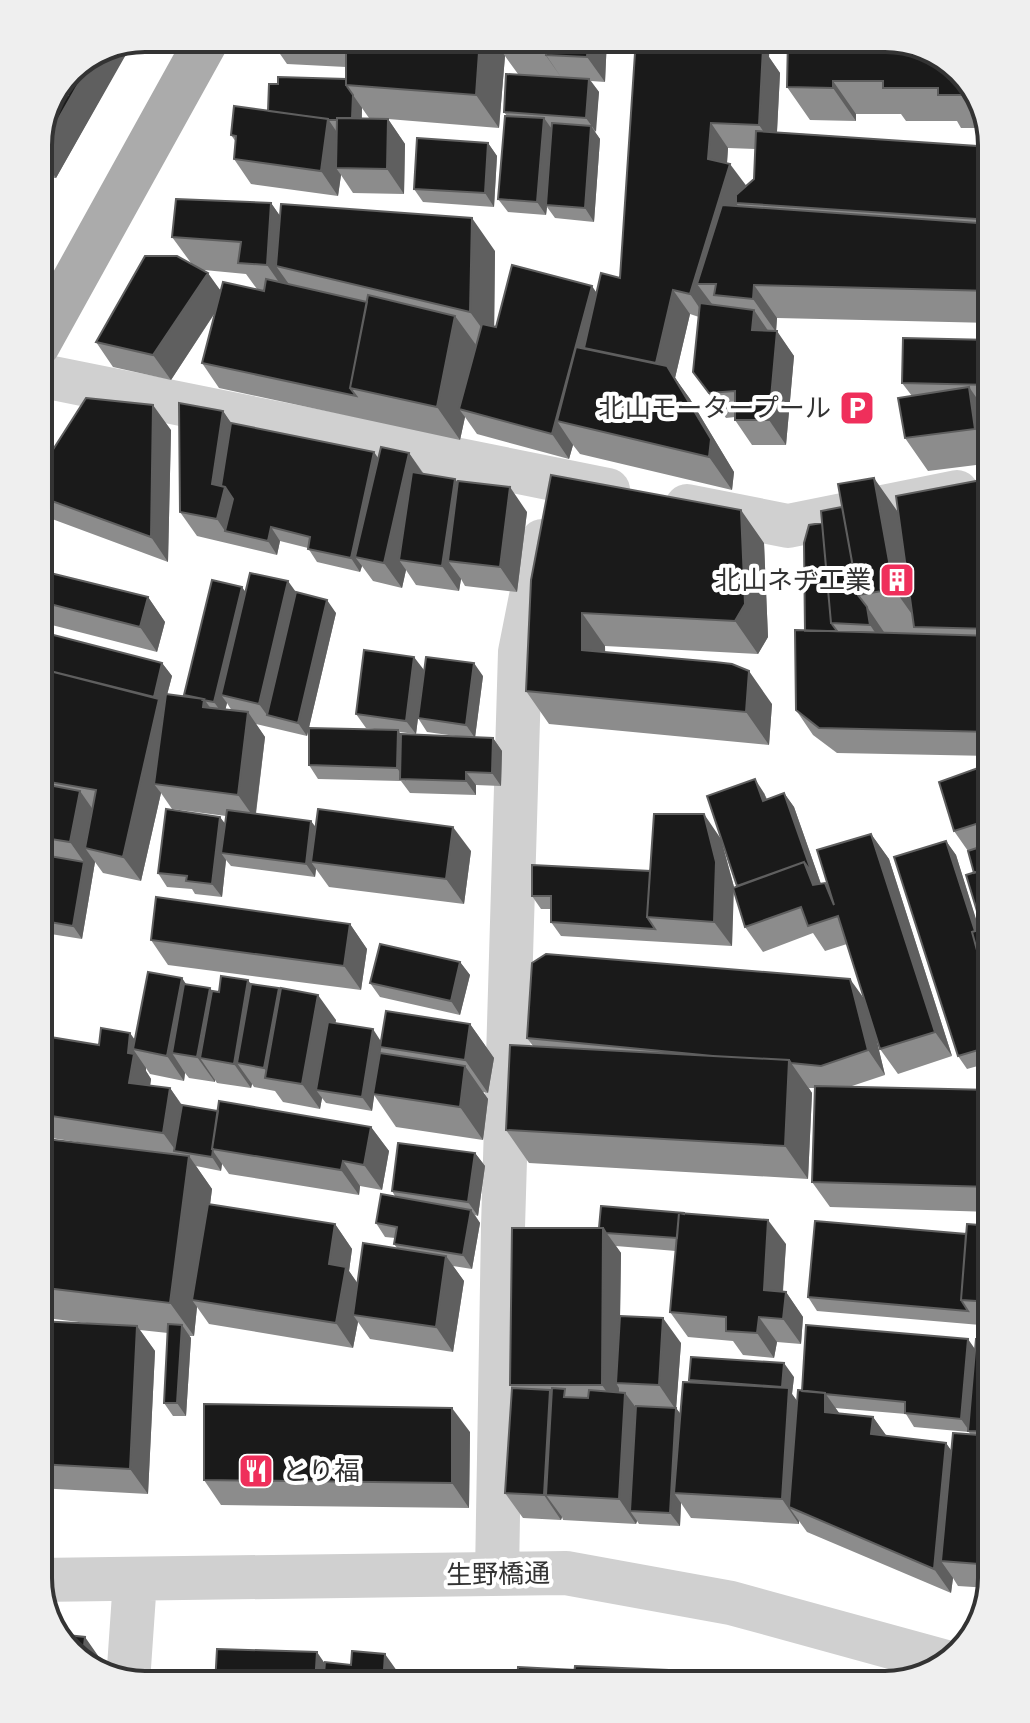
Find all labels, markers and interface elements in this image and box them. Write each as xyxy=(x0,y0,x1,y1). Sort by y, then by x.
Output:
parking icon: 北山モータープール xyxy=(838,389,876,427)
place label: 北山モータープール xyxy=(599,394,831,427)
building icon: 北山ネヂ工業 xyxy=(878,561,916,599)
place label: 北山ネヂ工業 xyxy=(715,566,871,599)
restaurant icon: とり福 xyxy=(237,1452,275,1490)
place label: とり福 xyxy=(282,1457,360,1490)
street label: 生野橋通 xyxy=(446,1559,550,1594)

